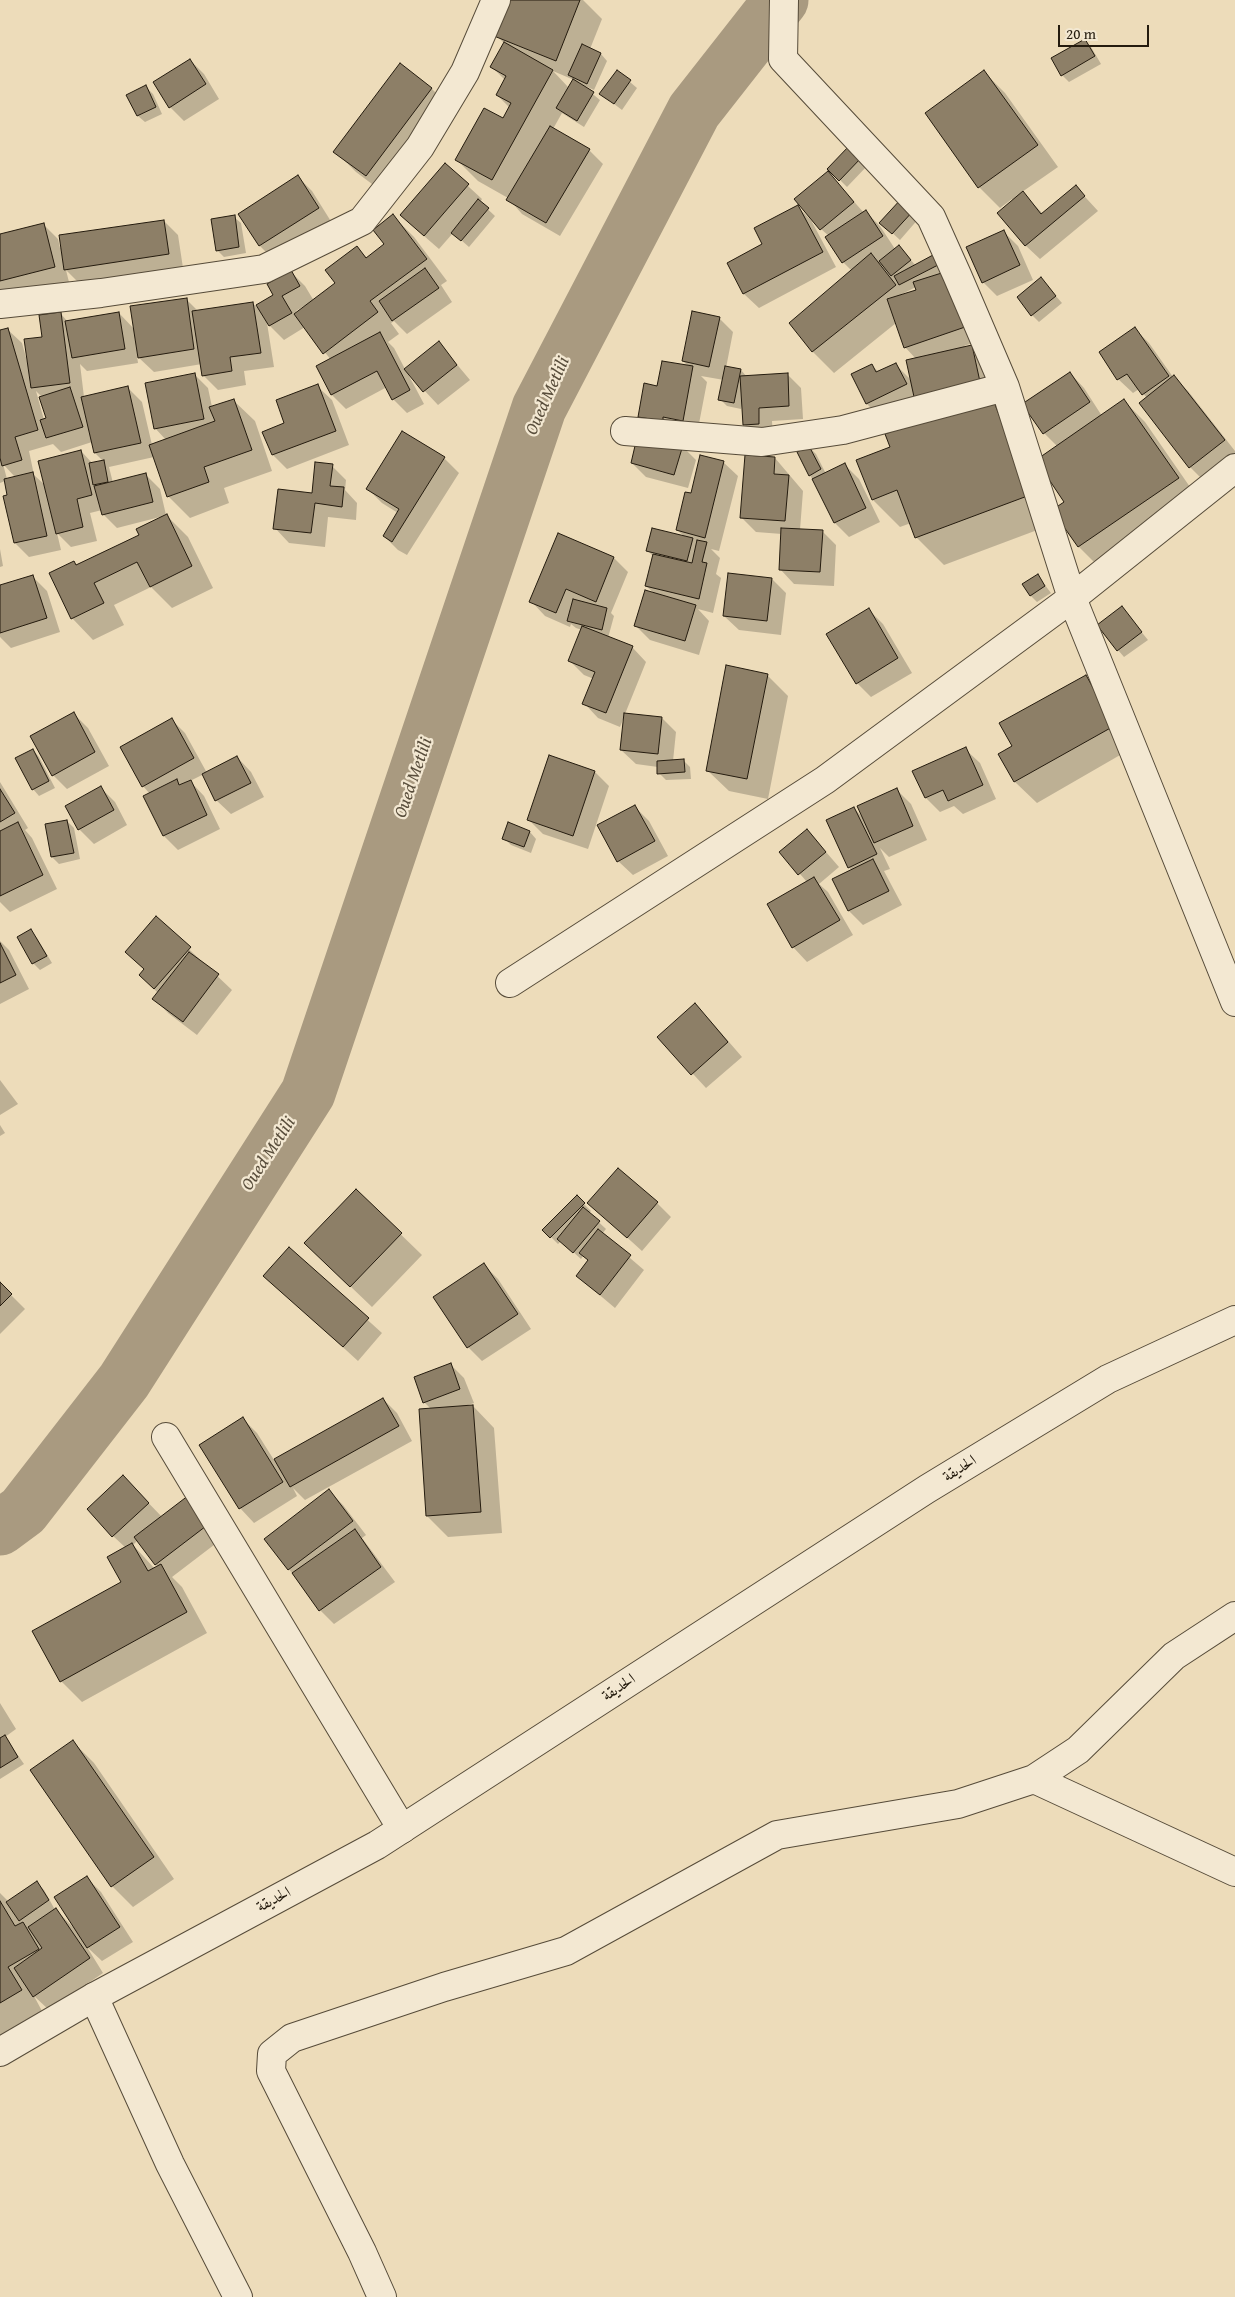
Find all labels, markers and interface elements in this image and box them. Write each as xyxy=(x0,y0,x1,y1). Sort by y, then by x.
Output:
scale bar xyxy=(1060,15,1151,47)
text: 20 m xyxy=(1066,23,1096,44)
water label: Oued Metlili xyxy=(521,354,575,438)
water label: Oued Metlili xyxy=(390,735,438,821)
water label: Oued Metlili xyxy=(237,1113,301,1195)
street label: الحديقة xyxy=(940,1451,980,1487)
street label: الحديقة xyxy=(599,1670,639,1706)
street label: الحديقة xyxy=(253,1883,295,1917)

